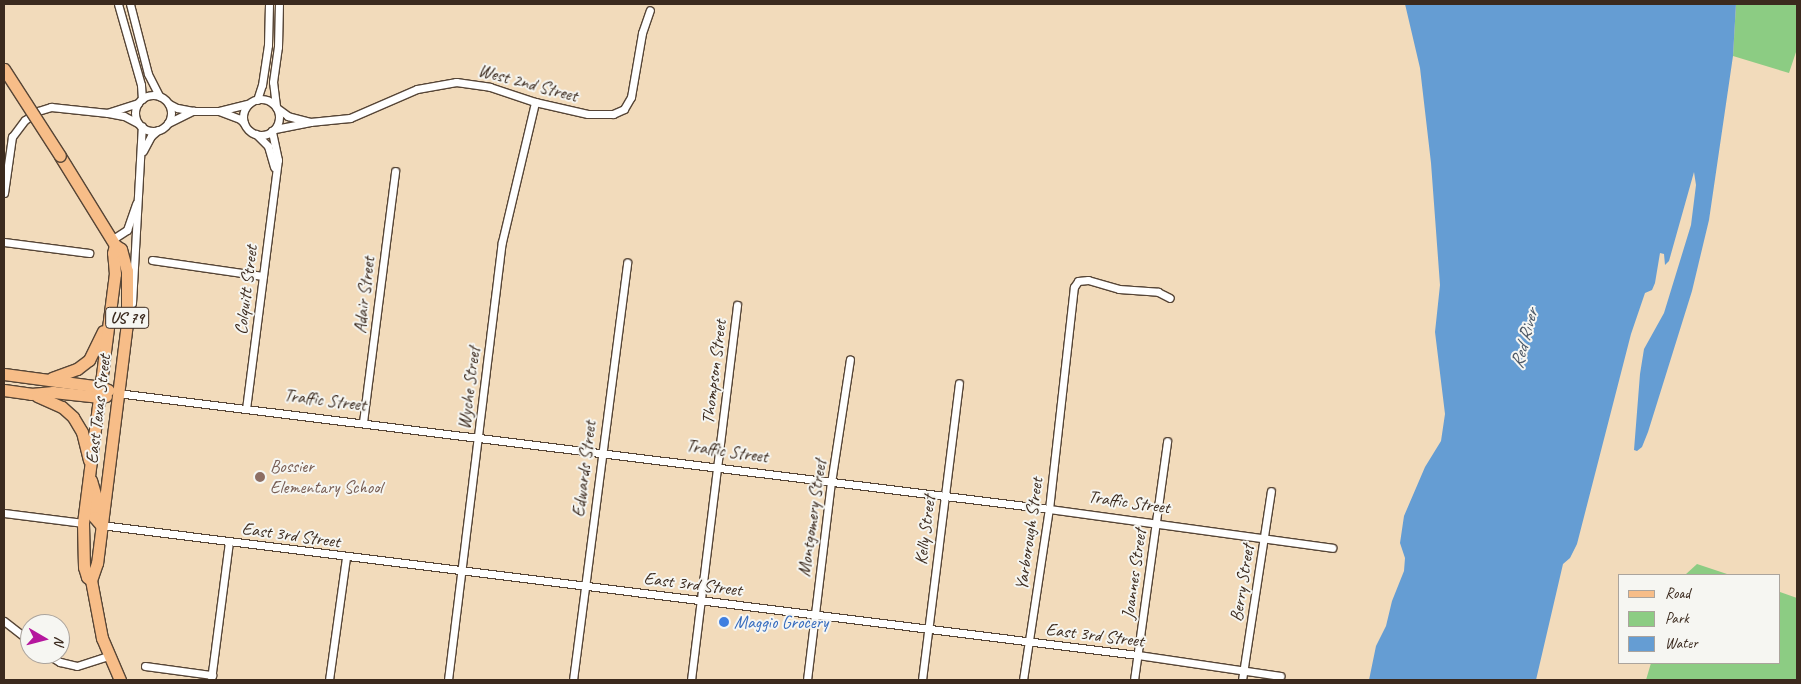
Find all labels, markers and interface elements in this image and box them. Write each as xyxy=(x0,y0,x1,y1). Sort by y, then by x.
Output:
street label: West 2nd Street xyxy=(476,59,580,107)
street label: Colquitt Street xyxy=(230,244,262,336)
street label: Adair Street xyxy=(349,255,379,335)
road number: US 79 xyxy=(104,304,150,332)
water label: Red River xyxy=(1506,306,1544,372)
street label: Thompson Street xyxy=(697,318,731,426)
street label: Wyche Street xyxy=(453,345,485,431)
street label: East Texas Street xyxy=(81,353,115,465)
street label: Traffic Street xyxy=(283,384,367,416)
street label: Edwards Street xyxy=(567,420,601,518)
street label: Traffic Street xyxy=(685,435,769,467)
place label: Bossier Elementary School xyxy=(270,456,382,498)
street label: Montgomery Street xyxy=(793,458,831,578)
marker: Bossier Elementary School xyxy=(254,471,266,483)
street label: Yarborough Street xyxy=(1010,476,1048,592)
street label: Traffic Street xyxy=(1087,486,1171,518)
street label: Kelly Street xyxy=(910,494,940,566)
street label: East 3rd Street xyxy=(240,517,342,553)
street label: Joannes Street xyxy=(1117,528,1151,620)
street label: Berry Street xyxy=(1225,543,1259,623)
street label: East 3rd Street xyxy=(643,567,743,601)
legend xyxy=(1618,574,1781,664)
text: Road xyxy=(1665,584,1690,603)
text: Park xyxy=(1665,609,1689,628)
place label: Maggio Grocery xyxy=(734,611,828,633)
north arrow xyxy=(20,614,70,664)
marker: Maggio Grocery xyxy=(718,616,730,628)
street label: East 3rd Street xyxy=(1045,618,1145,652)
text: Water xyxy=(1665,634,1698,653)
text: N xyxy=(50,636,68,646)

